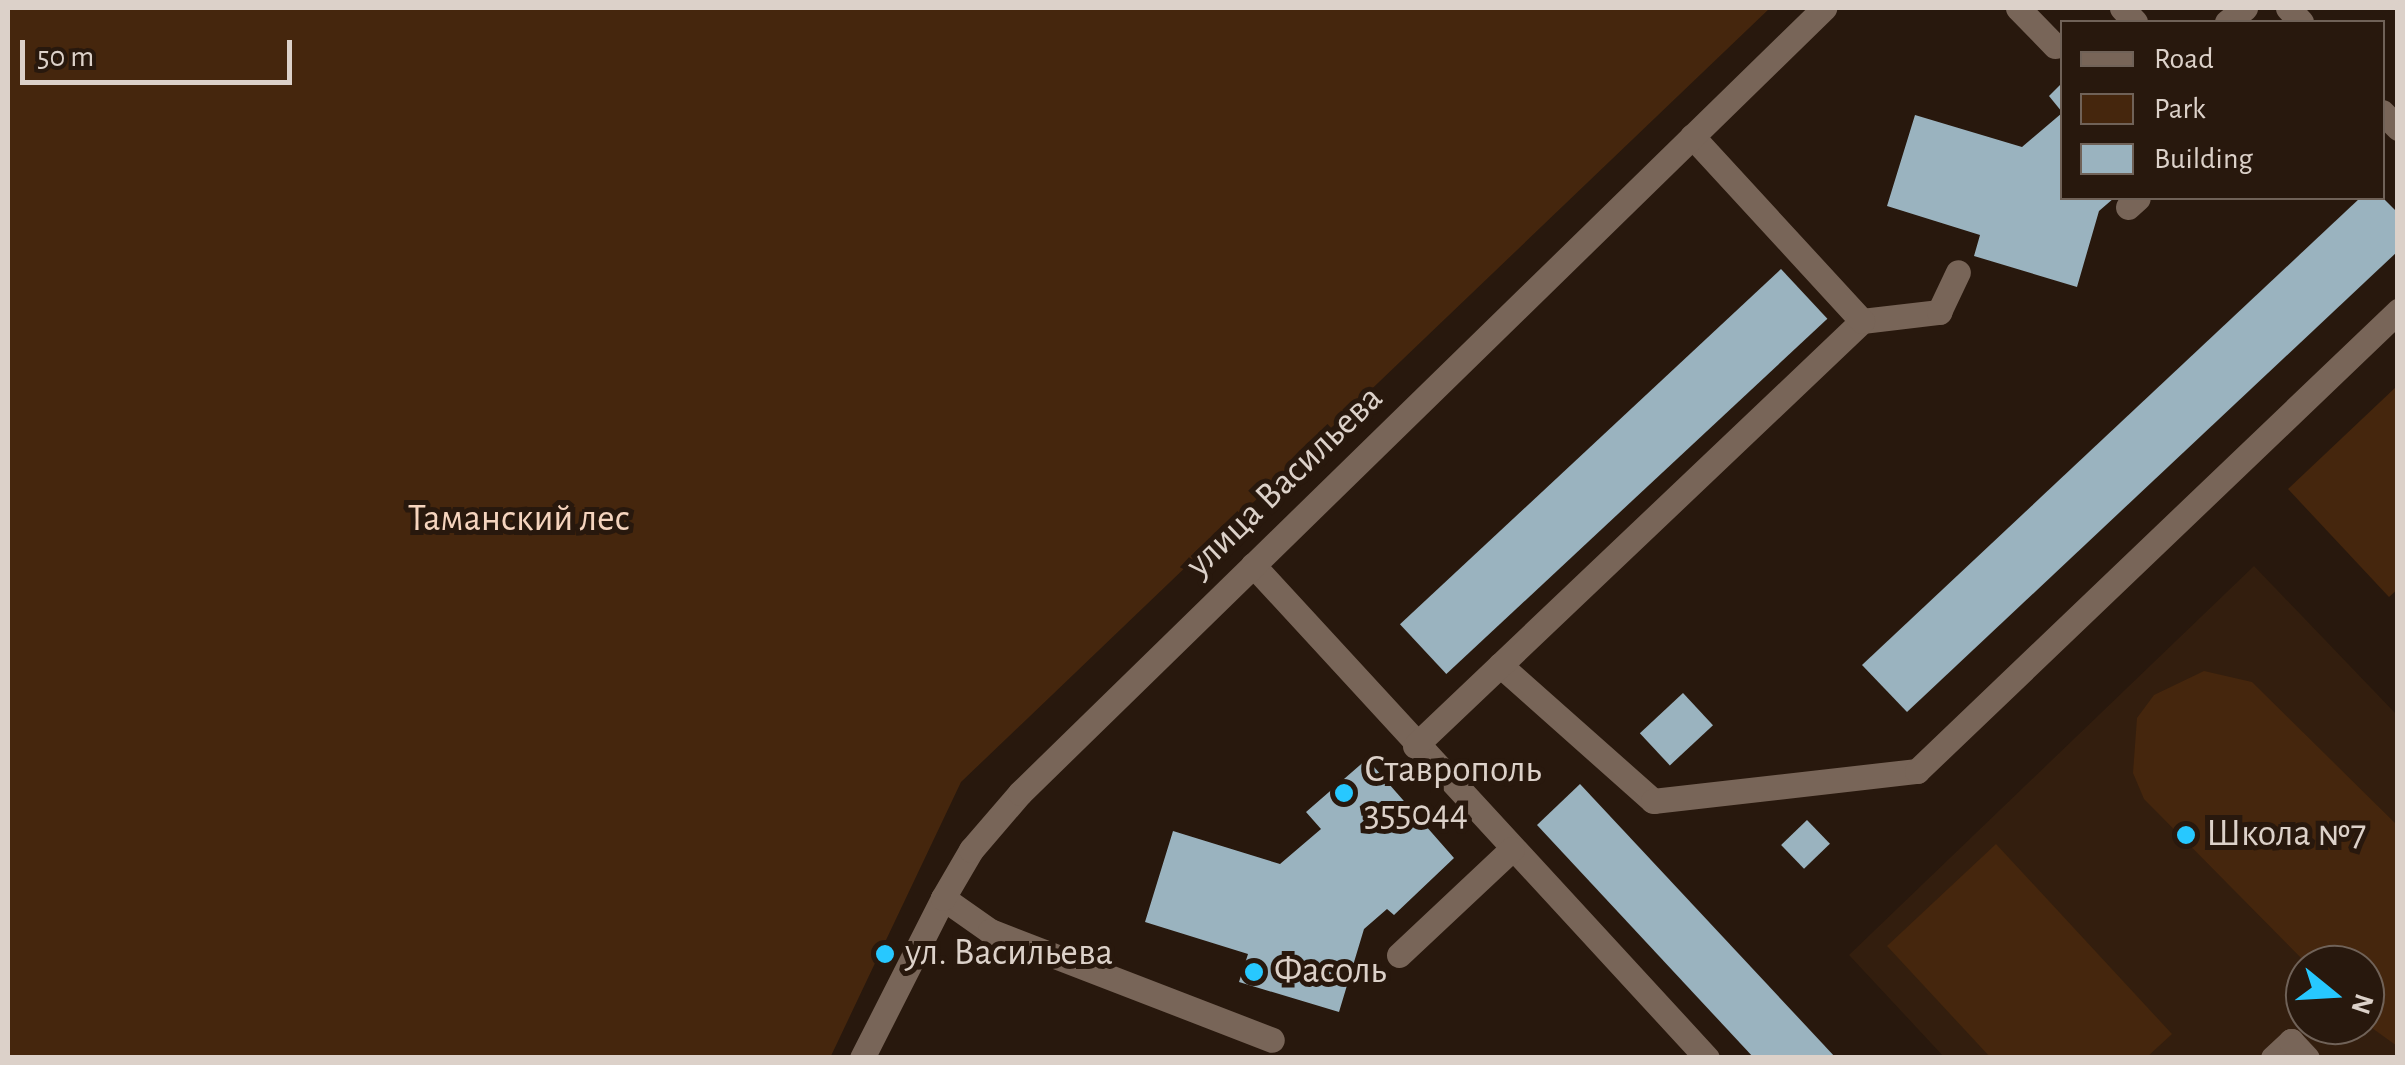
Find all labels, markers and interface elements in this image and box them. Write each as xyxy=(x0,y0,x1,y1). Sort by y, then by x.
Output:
scale bar xyxy=(25,20,298,82)
legend xyxy=(2060,20,2385,200)
text: 50 m xyxy=(37,42,94,72)
text: Road xyxy=(2154,44,2214,74)
text: Park xyxy=(2154,94,2206,124)
text: Building xyxy=(2154,144,2253,174)
street label: улица Васильева xyxy=(1177,376,1393,588)
park label: Таманский лес xyxy=(408,497,630,543)
place label: Ставрополь 355044 xyxy=(1364,748,1541,838)
marker: Ставрополь 355044 xyxy=(1333,782,1355,804)
place label: Школа №7 xyxy=(2206,812,2366,858)
marker: Школа №7 xyxy=(2175,824,2197,846)
place label: ул. Васильева xyxy=(905,931,1113,977)
marker: ул. Васильева xyxy=(874,943,896,965)
north arrow xyxy=(2285,945,2385,1045)
place label: Фасоль xyxy=(1274,949,1387,995)
marker: Фасоль xyxy=(1243,961,1265,983)
text: N xyxy=(2345,990,2378,1017)

